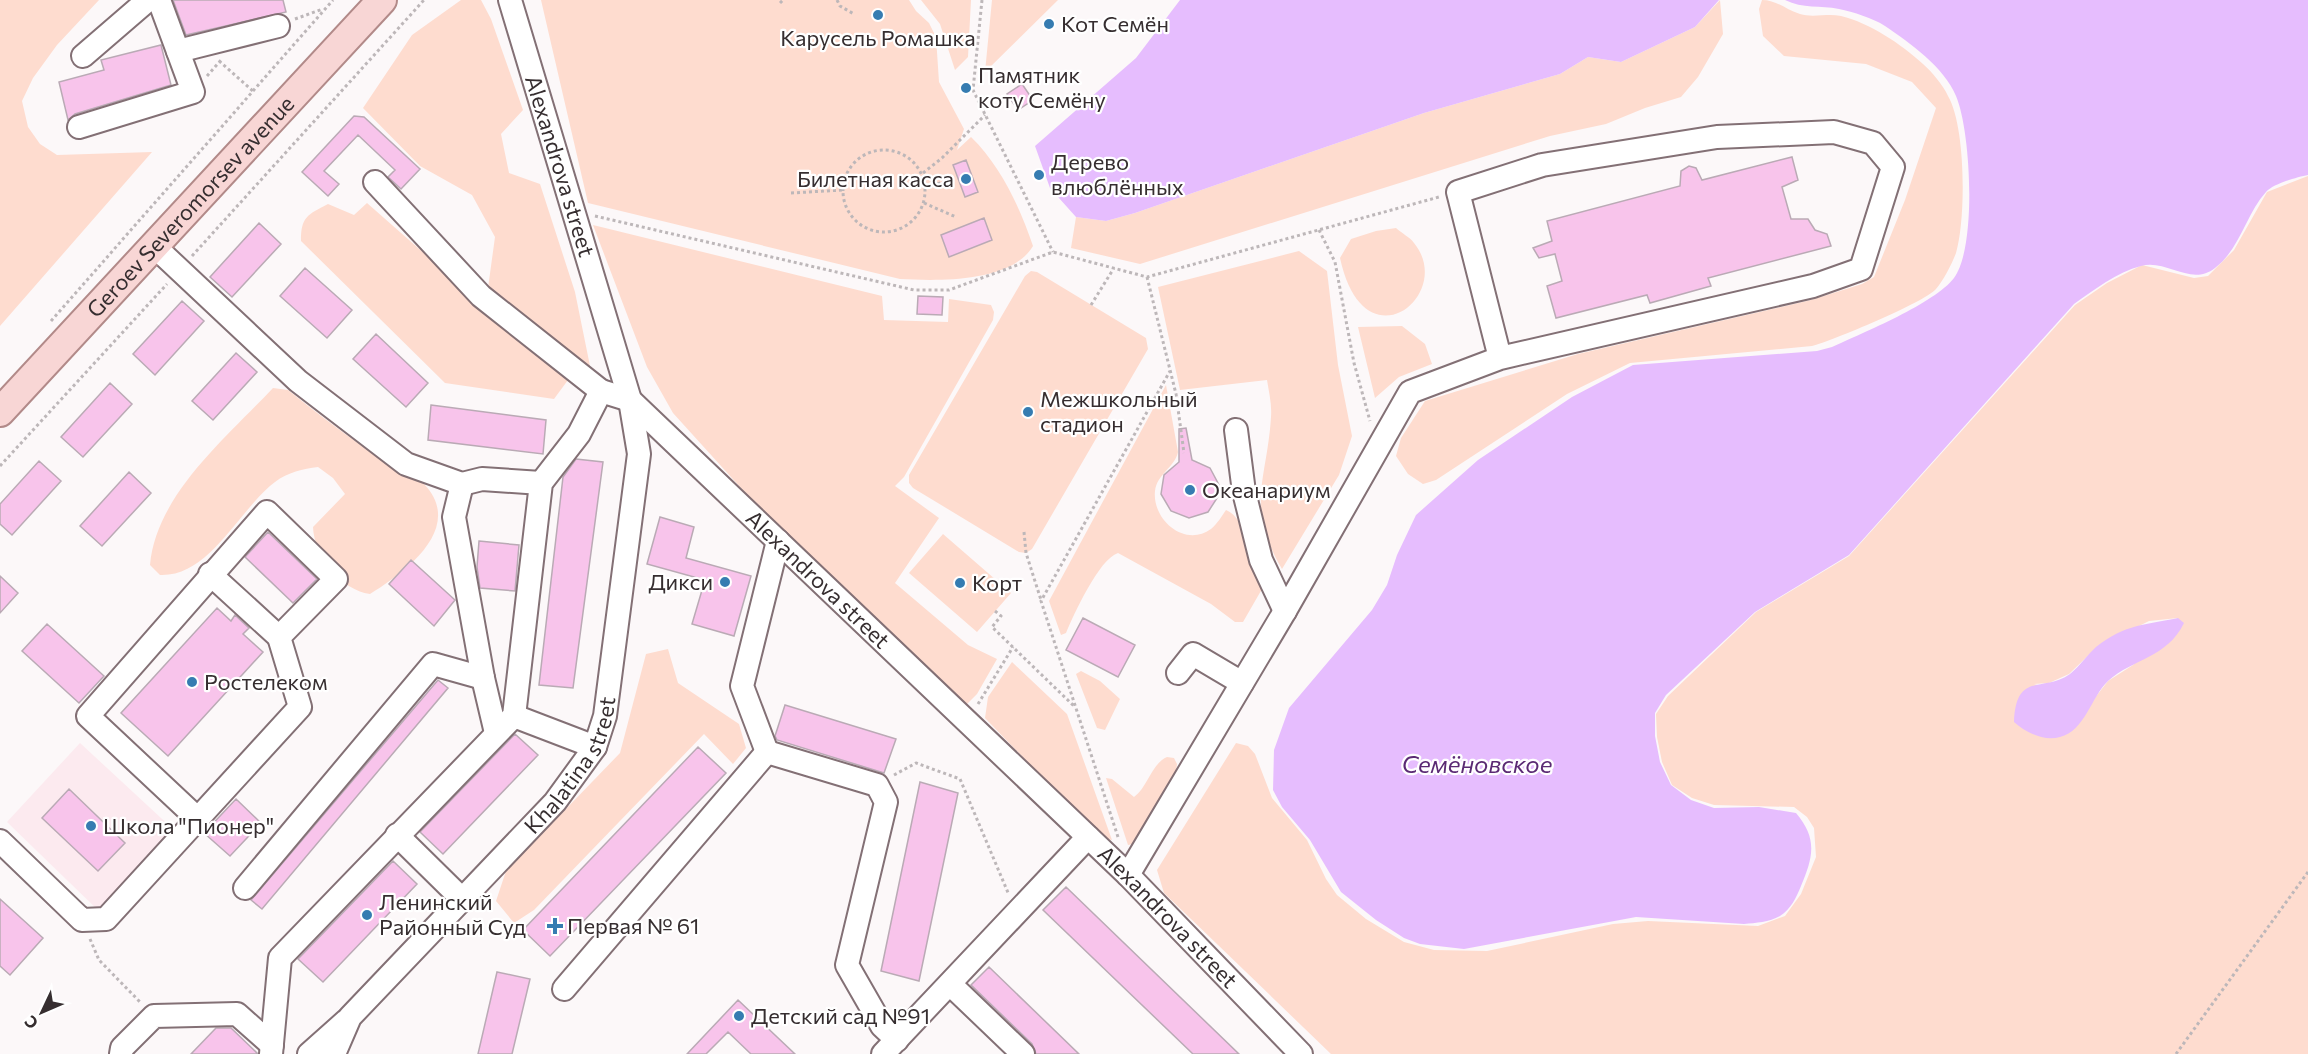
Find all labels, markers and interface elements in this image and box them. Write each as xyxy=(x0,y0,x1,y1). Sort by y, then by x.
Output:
marker: Карусель Ромашка xyxy=(871,8,885,22)
place label: Кот Семён xyxy=(1061,10,1169,37)
marker: Кот Семён xyxy=(1042,17,1056,31)
place label: Карусель Ромашка xyxy=(780,24,976,51)
place label: Памятник коту Семёну xyxy=(978,61,1106,113)
street label: Alexandrova street xyxy=(520,72,601,260)
marker: Памятник коту Семёну xyxy=(959,81,973,95)
street label: Geroev Severomorsev avenue xyxy=(81,90,299,323)
place label: Дерево влюблённых xyxy=(1051,148,1184,200)
place label: Билетная касса xyxy=(797,165,954,192)
marker: Дерево влюблённых xyxy=(1032,168,1046,182)
marker: Билетная касса xyxy=(959,172,973,186)
place label: Межшкольный стадион xyxy=(1040,385,1198,437)
marker: Межшкольный стадион xyxy=(1021,405,1035,419)
place label: Океанариум xyxy=(1202,476,1331,503)
marker: Океанариум xyxy=(1183,483,1197,497)
street label: Alexandrova street xyxy=(741,504,896,654)
place label: Дикси xyxy=(648,568,713,595)
place label: Корт xyxy=(972,569,1022,596)
marker: Дикси xyxy=(718,575,732,589)
marker: Корт xyxy=(953,576,967,590)
place label: Ростелеком xyxy=(204,668,328,695)
marker: Ростелеком xyxy=(185,675,199,689)
street label: Khalatina street xyxy=(518,695,620,839)
water label: Семёновское xyxy=(1402,749,1553,778)
place label: Школа "Пионер" xyxy=(103,812,274,839)
marker: Школа "Пионер" xyxy=(84,819,98,833)
street label: Alexandrova street xyxy=(1092,840,1244,993)
place label: Ленинский Районный Суд xyxy=(379,888,526,940)
marker: Ленинский Районный Суд xyxy=(360,908,374,922)
place label: Первая № 61 xyxy=(567,912,700,939)
marker: Первая № 61 xyxy=(548,919,562,933)
north arrow xyxy=(12,982,72,1042)
place label: Детский сад №91 xyxy=(751,1002,930,1029)
marker: Детский сад №91 xyxy=(732,1009,746,1023)
text: С xyxy=(20,1012,41,1033)

